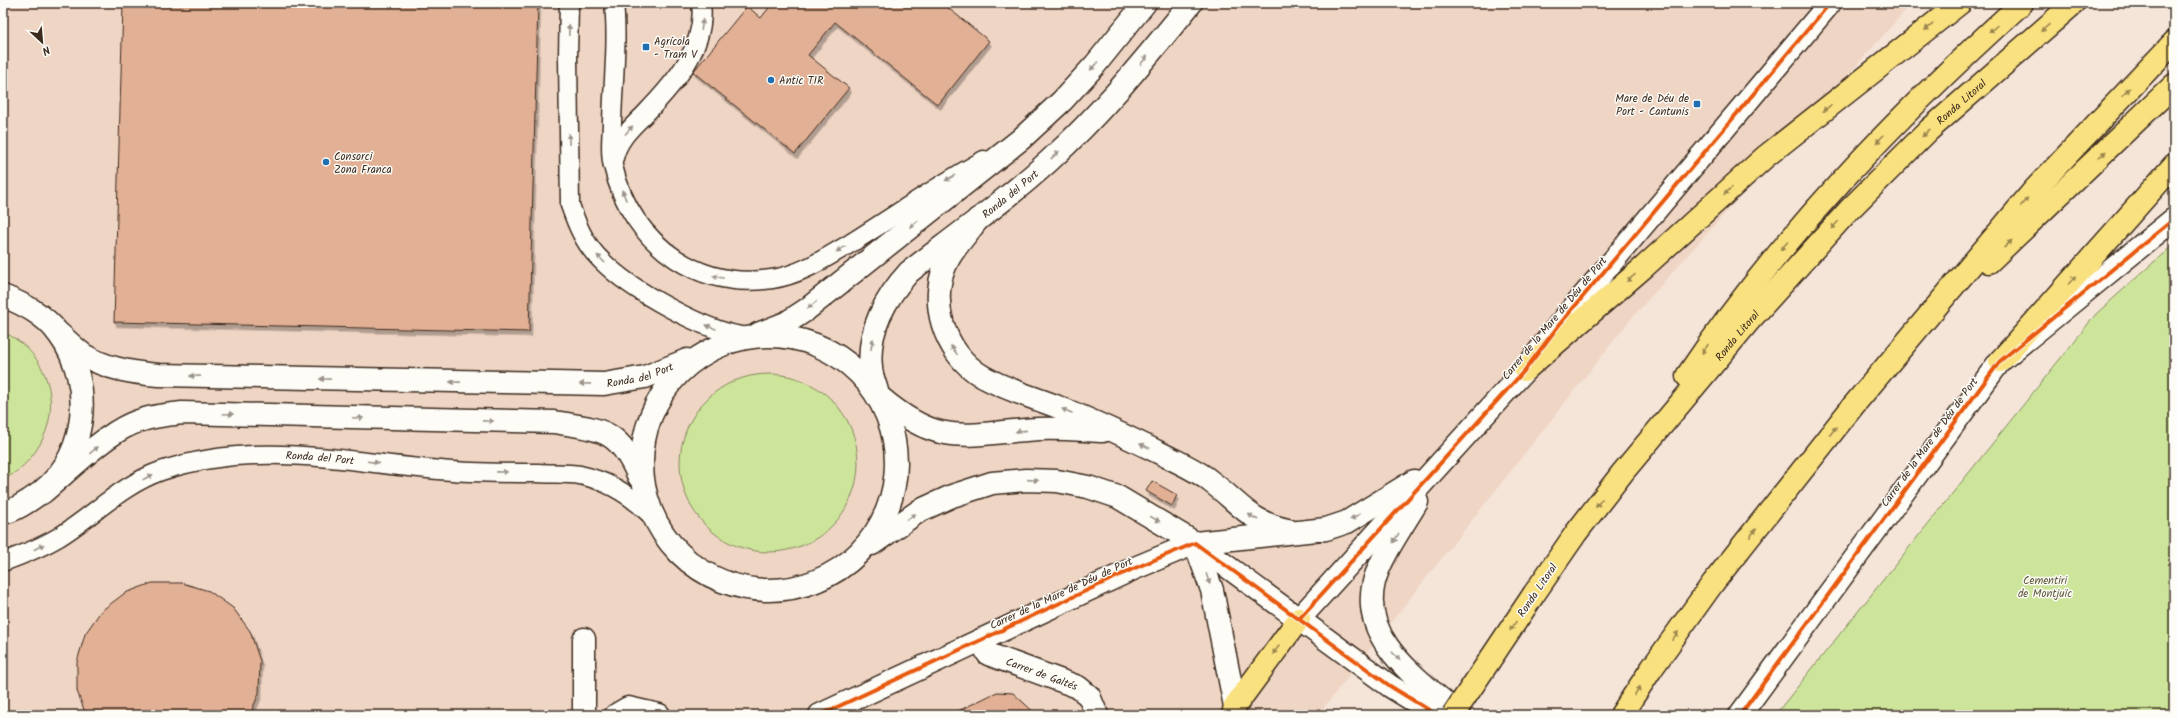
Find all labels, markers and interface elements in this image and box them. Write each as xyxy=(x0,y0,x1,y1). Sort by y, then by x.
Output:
one-way arrow xyxy=(699,19,705,31)
north arrow xyxy=(22,22,62,62)
one-way arrow xyxy=(1924,23,1935,32)
one-way arrow xyxy=(565,24,572,36)
one-way arrow xyxy=(1989,24,1998,33)
one-way arrow xyxy=(2039,24,2050,33)
place label: Agrícola - Tram V xyxy=(654,33,698,64)
text: N xyxy=(39,40,53,60)
marker: Agrícola - Tram V xyxy=(641,42,651,52)
one-way arrow xyxy=(1140,55,1149,66)
one-way arrow xyxy=(1090,61,1099,70)
place label: Antic TIR xyxy=(779,72,824,90)
marker: Antic TIR xyxy=(766,75,776,85)
street label: Ronda Litoral xyxy=(1933,75,1991,130)
one-way arrow xyxy=(2122,87,2131,97)
place label: Mare de Déu de Port - Cantunis xyxy=(1615,90,1689,121)
marker: Mare de Déu de Port - Cantunis xyxy=(1692,99,1702,109)
one-way arrow xyxy=(1822,103,1833,112)
one-way arrow xyxy=(624,126,633,135)
one-way arrow xyxy=(1921,128,1931,138)
one-way arrow xyxy=(566,132,572,145)
one-way arrow xyxy=(1876,134,1885,145)
place label: Consorci Zona Franca xyxy=(334,148,392,179)
one-way arrow xyxy=(1050,150,1060,160)
one-way arrow xyxy=(2097,150,2107,159)
marker: Consorci Zona Franca xyxy=(321,157,331,167)
street label: Ronda del Port xyxy=(978,165,1044,223)
one-way arrow xyxy=(944,175,956,182)
one-way arrow xyxy=(1723,186,1732,195)
one-way arrow xyxy=(620,189,626,201)
one-way arrow xyxy=(2020,196,2029,207)
one-way arrow xyxy=(908,220,919,228)
one-way arrow xyxy=(1830,220,1840,230)
one-way arrow xyxy=(2003,239,2013,249)
one-way arrow xyxy=(1779,241,1788,251)
one-way arrow xyxy=(835,245,847,252)
street label: Carrer de la Mare de Déu de Port xyxy=(1498,252,1612,384)
one-way arrow xyxy=(596,255,606,264)
one-way arrow xyxy=(712,274,724,280)
one-way arrow xyxy=(1626,274,1636,283)
one-way arrow xyxy=(2067,275,2076,284)
one-way arrow xyxy=(807,301,818,309)
street label: Ronda Litoral xyxy=(1711,306,1765,366)
one-way arrow xyxy=(705,324,716,330)
one-way arrow xyxy=(869,338,875,350)
one-way arrow xyxy=(1701,344,1709,354)
one-way arrow xyxy=(950,345,958,356)
street label: Ronda del Port xyxy=(605,358,677,393)
one-way arrow xyxy=(188,373,201,379)
street label: Carrer de la Mare de Déu de Port xyxy=(1877,374,1983,511)
one-way arrow xyxy=(318,376,331,382)
one-way arrow xyxy=(448,379,461,385)
one-way arrow xyxy=(578,381,591,387)
one-way arrow xyxy=(1061,407,1073,414)
one-way arrow xyxy=(222,411,235,417)
one-way arrow xyxy=(352,415,365,421)
one-way arrow xyxy=(482,418,495,424)
one-way arrow xyxy=(1829,425,1838,436)
one-way arrow xyxy=(1015,428,1027,434)
one-way arrow xyxy=(1139,443,1151,449)
one-way arrow xyxy=(89,446,100,454)
street label: Ronda del Port xyxy=(285,447,356,471)
one-way arrow xyxy=(366,459,379,465)
one-way arrow xyxy=(496,469,508,476)
one-way arrow xyxy=(143,474,154,481)
one-way arrow xyxy=(1027,477,1039,484)
one-way arrow xyxy=(1595,497,1603,508)
one-way arrow xyxy=(905,513,916,521)
one-way arrow xyxy=(1247,513,1259,520)
one-way arrow xyxy=(1349,514,1361,521)
one-way arrow xyxy=(1149,516,1161,522)
one-way arrow xyxy=(1749,527,1757,538)
one-way arrow xyxy=(1393,533,1399,544)
one-way arrow xyxy=(33,544,45,551)
street label: Carrer de la Mare de Déu de Port xyxy=(987,552,1137,635)
street label: Ronda Litoral xyxy=(1513,560,1563,621)
park label: Cementiri de Montjuïc xyxy=(2018,572,2072,603)
one-way arrow xyxy=(1205,574,1211,586)
one-way arrow xyxy=(1509,621,1517,632)
one-way arrow xyxy=(1671,631,1679,642)
one-way arrow xyxy=(1271,645,1280,656)
one-way arrow xyxy=(1391,651,1401,661)
street label: Carrer de Galtés xyxy=(1003,653,1080,696)
one-way arrow xyxy=(1633,686,1640,697)

